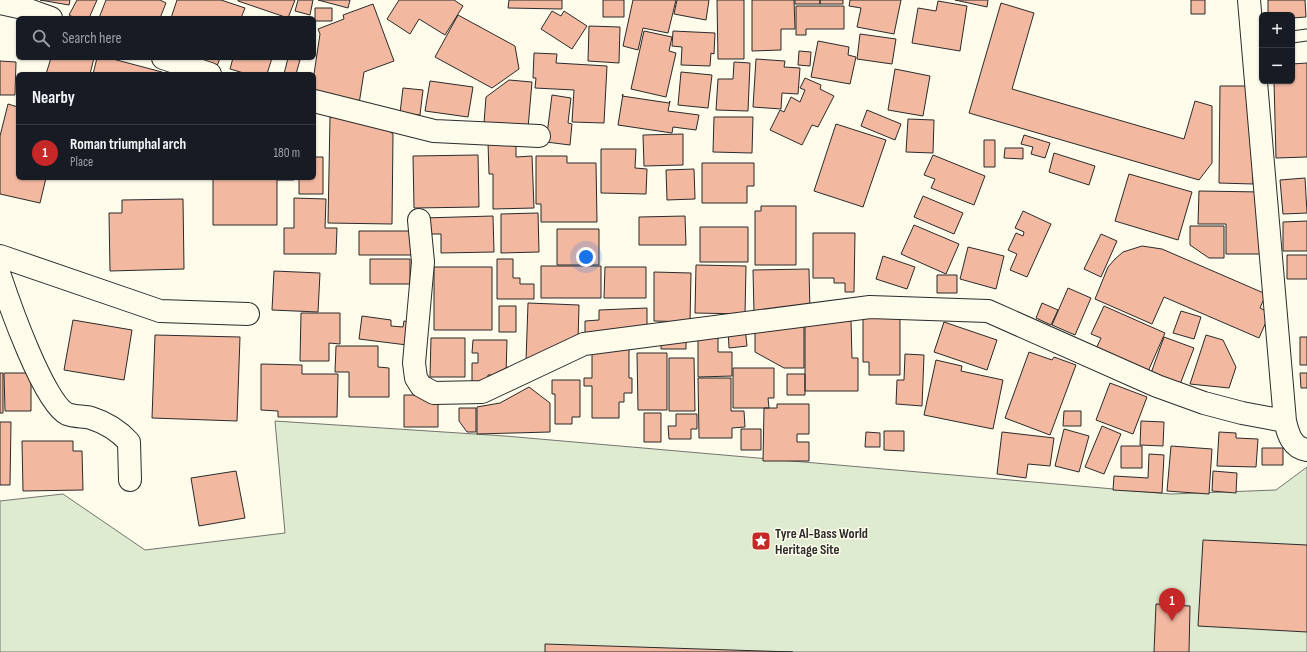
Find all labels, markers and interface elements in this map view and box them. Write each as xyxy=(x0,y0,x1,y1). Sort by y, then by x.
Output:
map controls xyxy=(1259,12,1295,84)
button: + xyxy=(1259,12,1295,48)
search box xyxy=(16,16,316,60)
icon: search xyxy=(30,27,52,49)
text: Search here xyxy=(62,29,122,48)
button: − xyxy=(1259,48,1295,84)
text: Nearby xyxy=(32,88,75,108)
text: Roman triumphal arch xyxy=(70,135,186,154)
text: 1 xyxy=(42,145,48,161)
text: 180 m xyxy=(274,145,300,161)
text: Place xyxy=(70,154,93,170)
your location xyxy=(576,247,596,267)
place label: Tyre Al-Bass World Heritage Site xyxy=(775,525,868,558)
place icon: Tyre Al-Bass World Heritage Site xyxy=(750,530,772,552)
pin: 1 xyxy=(1159,588,1185,621)

